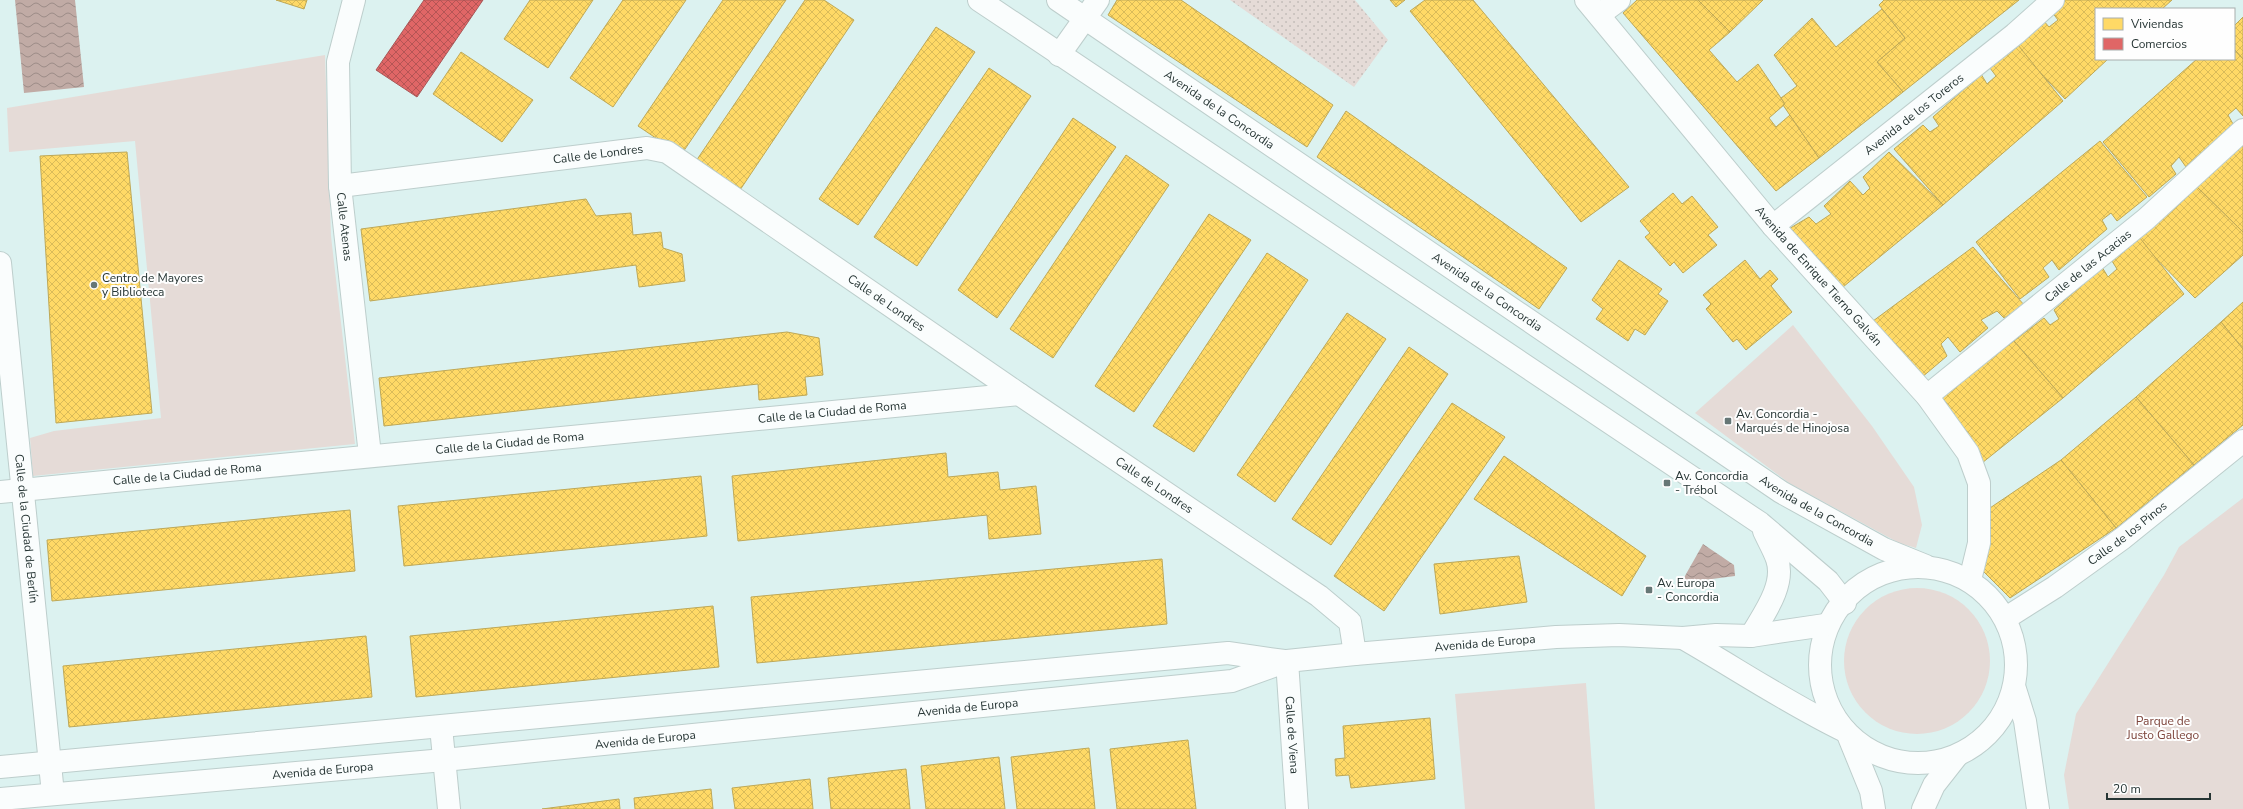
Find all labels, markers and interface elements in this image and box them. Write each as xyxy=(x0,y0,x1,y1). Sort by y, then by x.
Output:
legend xyxy=(2095,8,2235,60)
text: Viviendas xyxy=(2130,16,2184,32)
text: Comercios xyxy=(2131,36,2187,52)
street label: Avenida de la Concordia xyxy=(1161,66,1278,153)
street label: Avenida de los Toreros xyxy=(1861,70,1967,159)
street label: Calle de Londres xyxy=(552,141,644,168)
street label: Calle Atenas xyxy=(333,192,356,262)
street label: Avenida de Enrique Tierno Galván xyxy=(1752,203,1886,349)
street label: Calle de las Acacias xyxy=(2041,226,2135,306)
street label: Avenida de la Concordia xyxy=(1429,249,1545,335)
place label: Centro de Mayores y Biblioteca xyxy=(102,270,203,300)
street label: Calle de Londres xyxy=(845,271,928,335)
marker: Centro de Mayores y Biblioteca xyxy=(89,280,99,290)
street label: Calle de la Ciudad de Roma xyxy=(757,397,907,427)
place label: Av. Concordia - Marqués de Hinojosa xyxy=(1736,406,1849,436)
marker: Av. Concordia - Marqués de Hinojosa xyxy=(1723,416,1733,426)
street label: Calle de la Ciudad de Roma xyxy=(435,428,585,458)
street label: Calle de la Ciudad de Berlín xyxy=(11,453,42,604)
street label: Calle de Londres xyxy=(1112,453,1197,517)
street label: Calle de la Ciudad de Roma xyxy=(112,459,262,489)
place label: Av. Concordia - Trébol xyxy=(1675,468,1748,498)
street label: Avenida de la Concordia xyxy=(1756,472,1877,550)
marker: Av. Concordia - Trébol xyxy=(1662,478,1672,488)
street label: Calle de los Pinos xyxy=(2084,498,2170,569)
place label: Av. Europa - Concordia xyxy=(1657,575,1719,605)
marker: Av. Europa - Concordia xyxy=(1644,585,1654,595)
street label: Avenida de Europa xyxy=(1434,631,1536,655)
street label: Avenida de Europa xyxy=(916,694,1019,721)
street label: Calle de Viena xyxy=(1281,695,1303,774)
park label: Parque de Justo Gallego xyxy=(2126,713,2200,743)
street label: Avenida de Europa xyxy=(594,727,697,753)
street label: Avenida de Europa xyxy=(271,758,374,783)
scale bar xyxy=(2107,775,2210,801)
text: 20 m xyxy=(2113,781,2141,797)

